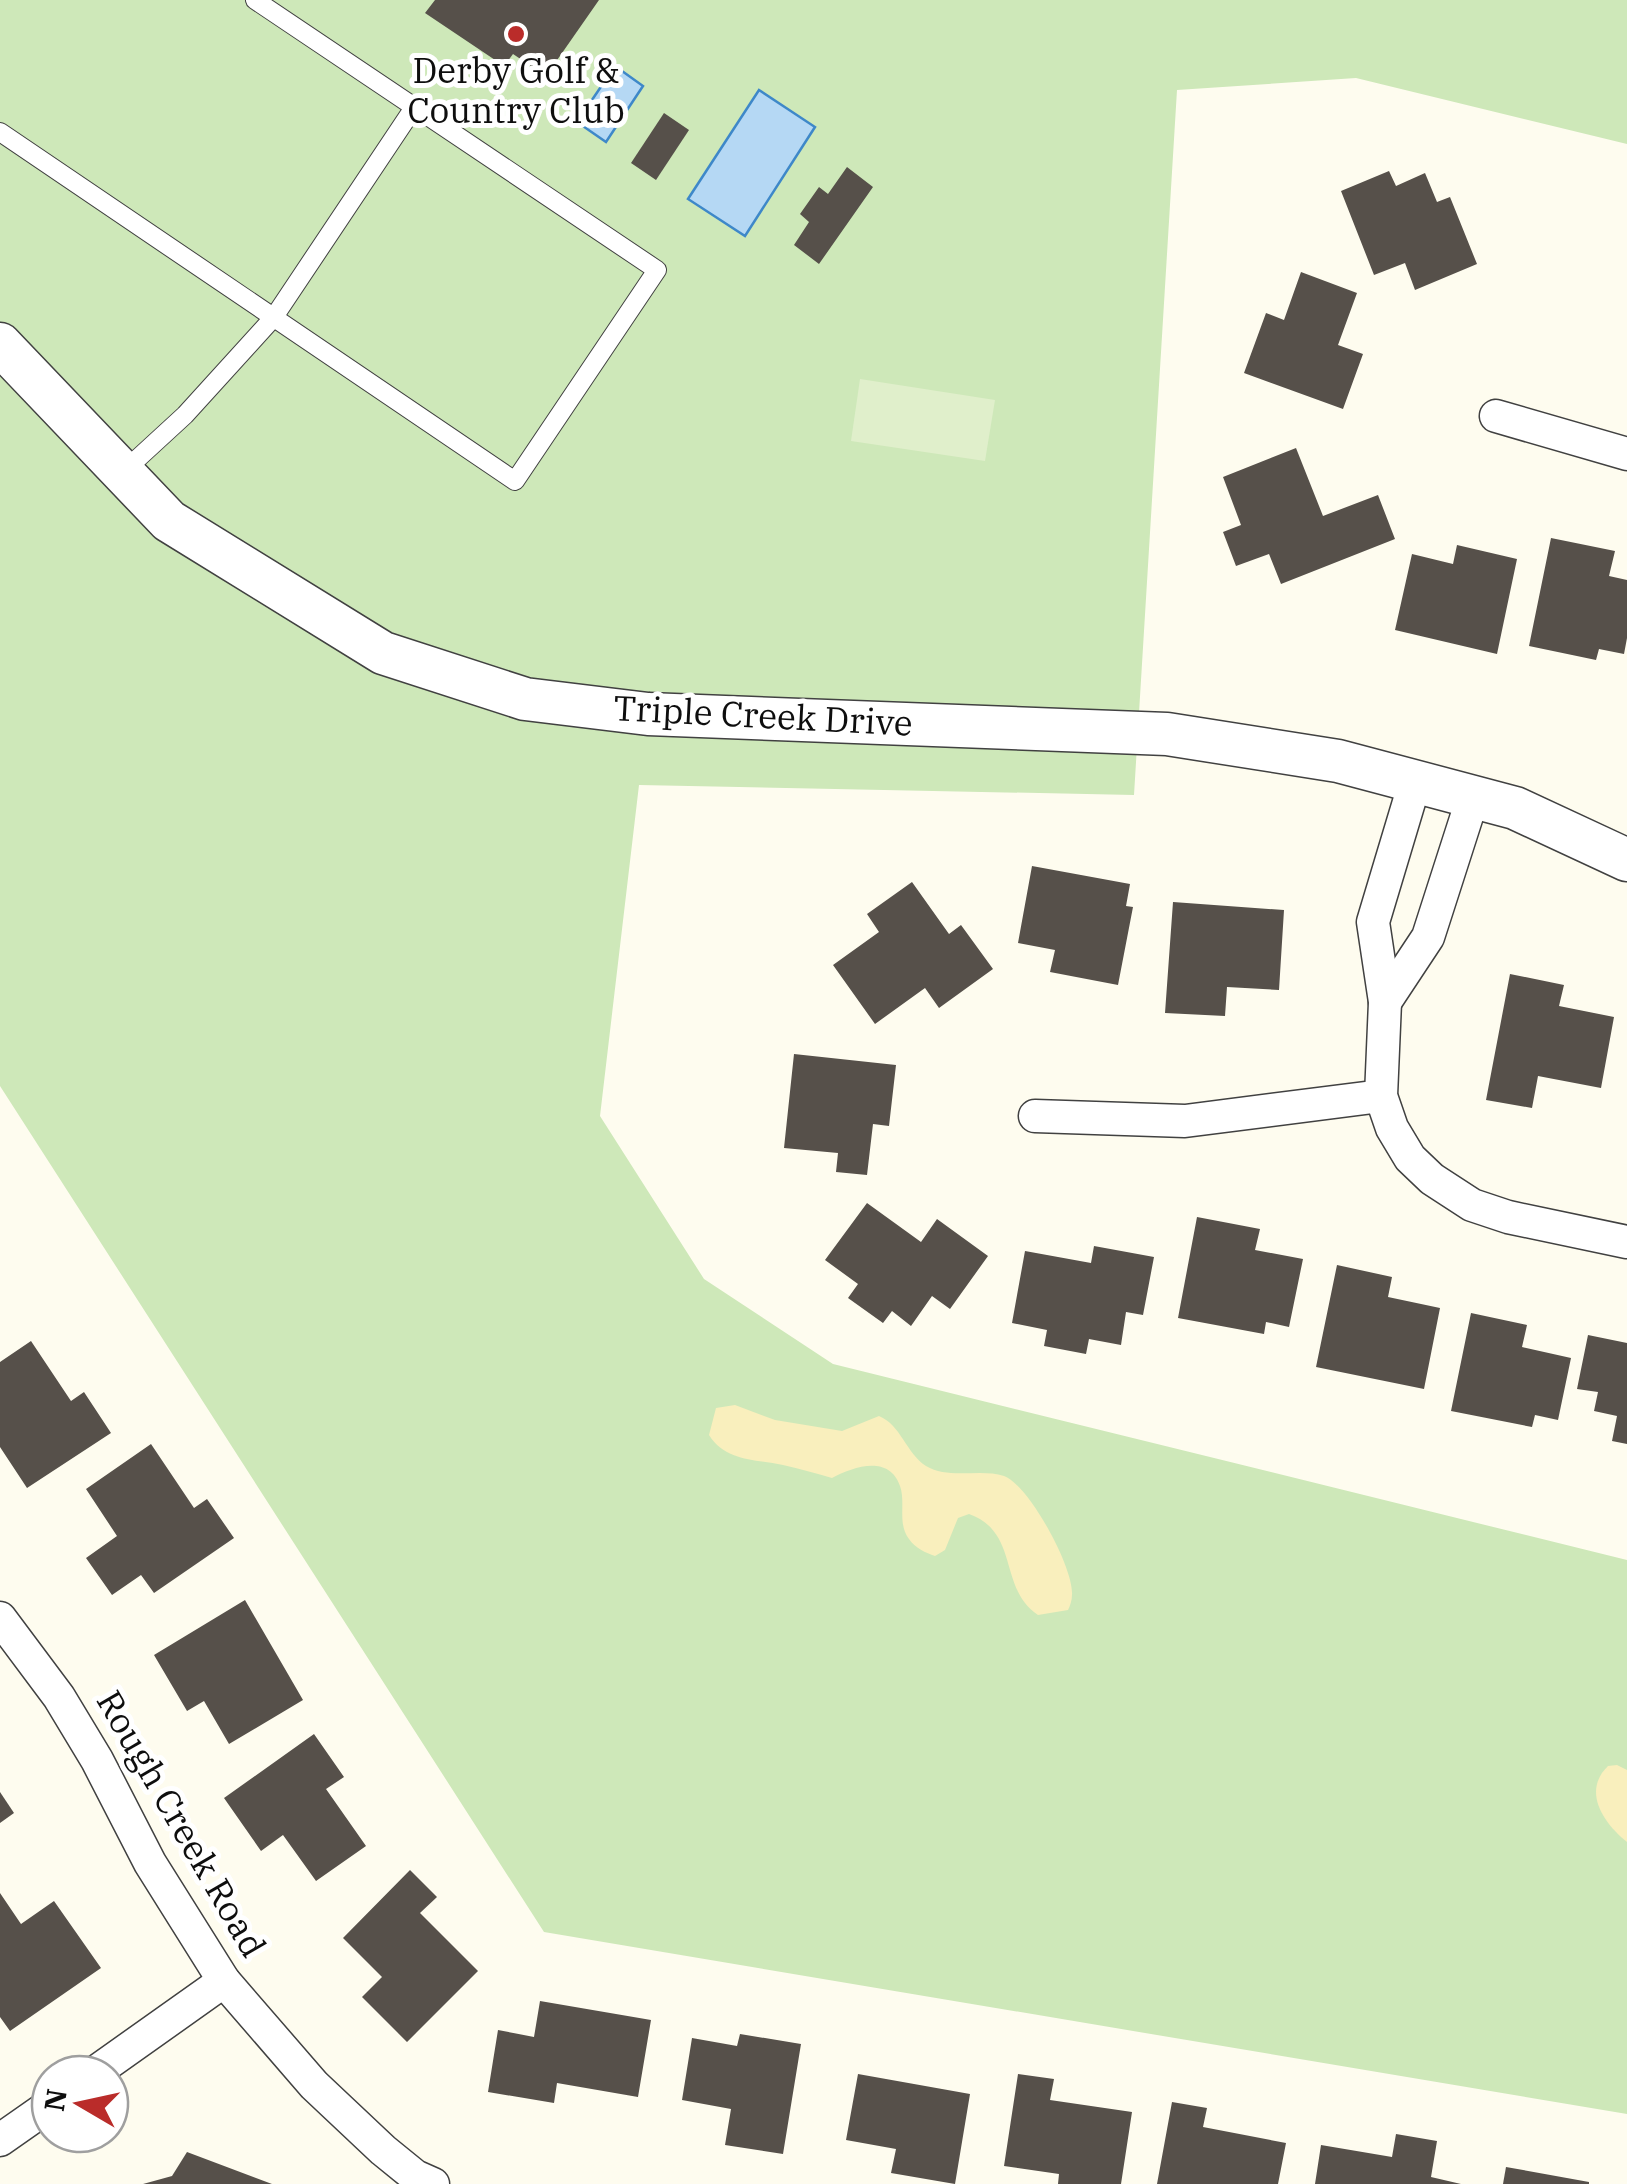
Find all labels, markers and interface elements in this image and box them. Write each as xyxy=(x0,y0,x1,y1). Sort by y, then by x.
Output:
marker: Derby Golf & Country Club xyxy=(505,23,527,45)
place label: Derby Golf & Country Club xyxy=(407,47,625,133)
street label: Triple Creek Drive xyxy=(612,684,914,746)
street label: Rough Creek Road xyxy=(87,1682,277,1965)
north arrow xyxy=(30,2054,130,2154)
text: N xyxy=(35,2086,75,2114)

